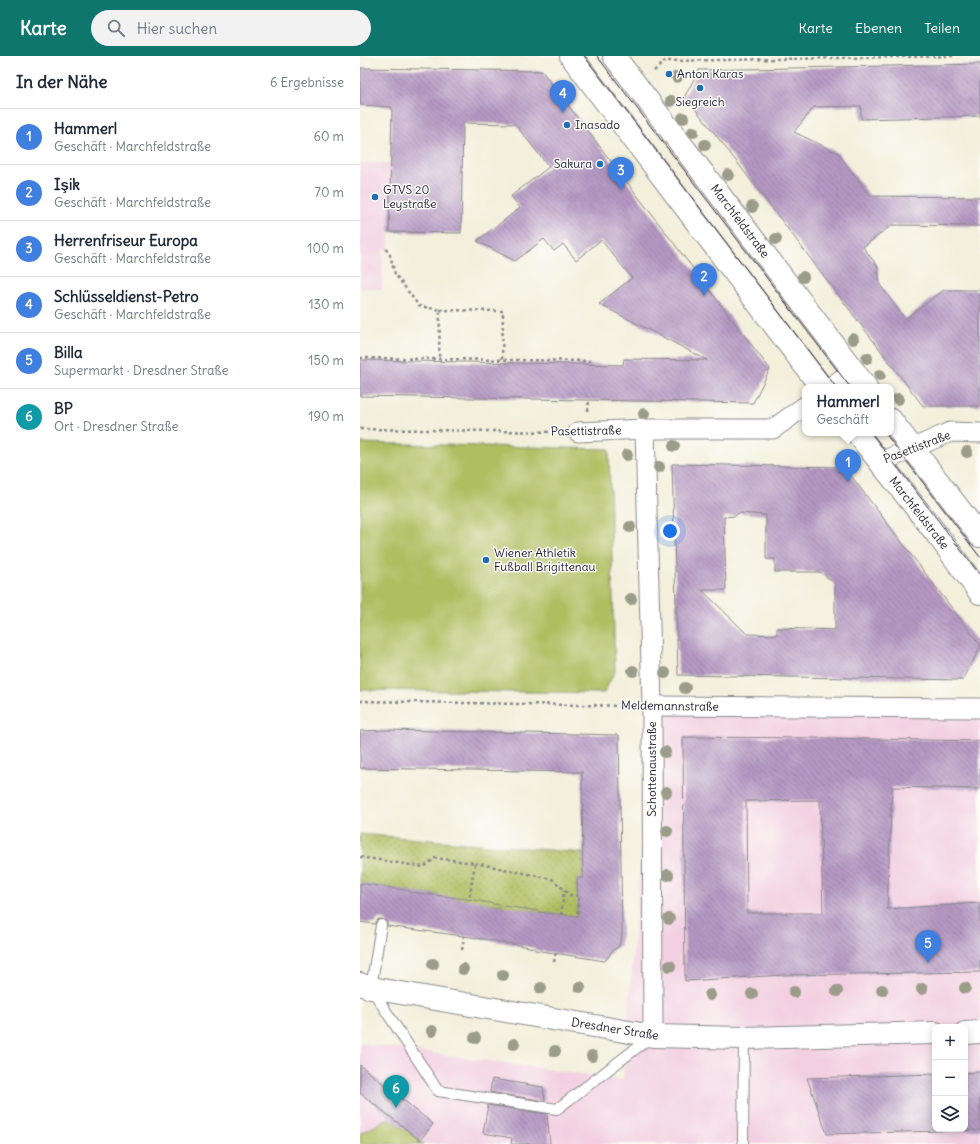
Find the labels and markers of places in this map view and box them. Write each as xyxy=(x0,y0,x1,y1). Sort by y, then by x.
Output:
place label: Anton Karas xyxy=(677,66,743,81)
marker: Anton Karas xyxy=(664,69,674,79)
pin: 4 xyxy=(550,80,576,113)
marker: Siegreich xyxy=(695,83,705,93)
place label: Siegreich xyxy=(675,94,725,109)
place label: Inasado xyxy=(575,117,620,132)
marker: Inasado xyxy=(562,120,572,130)
place label: Sakura xyxy=(554,156,592,171)
pin: 3 xyxy=(608,157,634,190)
marker: Sakura xyxy=(595,159,605,169)
place label: GTVS 20 Leystraße xyxy=(383,182,437,211)
marker: GTVS 20 Leystraße xyxy=(370,192,380,202)
pin: 2 xyxy=(691,263,717,296)
pin: 1 xyxy=(835,449,861,482)
place label: Wiener Athletik Fußball Brigittenau xyxy=(494,545,596,574)
marker: Wiener Athletik Fußball Brigittenau xyxy=(481,555,491,565)
pin: 5 xyxy=(915,930,941,963)
pin: 6 xyxy=(383,1075,409,1108)

